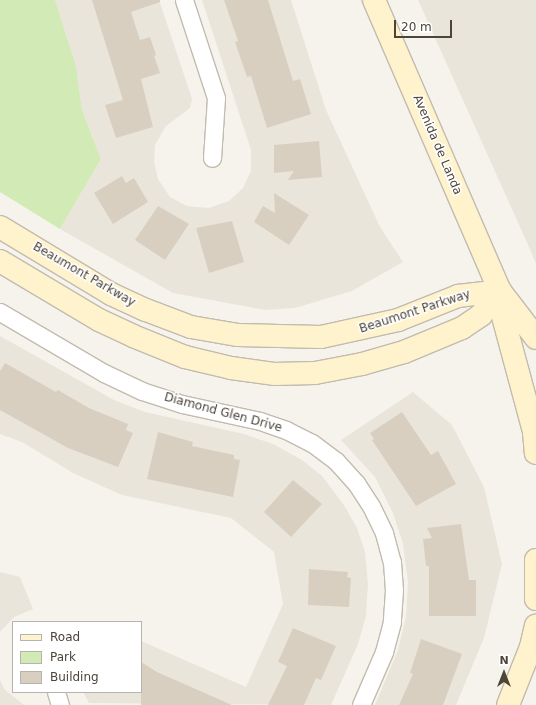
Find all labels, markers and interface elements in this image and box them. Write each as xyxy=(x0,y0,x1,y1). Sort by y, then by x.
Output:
scale bar xyxy=(396,12,454,38)
text: 20 m xyxy=(401,20,432,34)
street label: Avenida de Landa xyxy=(409,93,465,197)
street label: Beaumont Parkway xyxy=(30,240,138,310)
street label: Beaumont Parkway xyxy=(358,287,472,337)
street label: Diamond Glen Drive xyxy=(162,390,284,436)
legend xyxy=(12,621,142,693)
text: Road xyxy=(50,630,80,644)
text: Park xyxy=(50,650,76,664)
north arrow xyxy=(484,653,524,693)
text: N xyxy=(499,654,509,667)
text: Building xyxy=(50,670,99,684)

